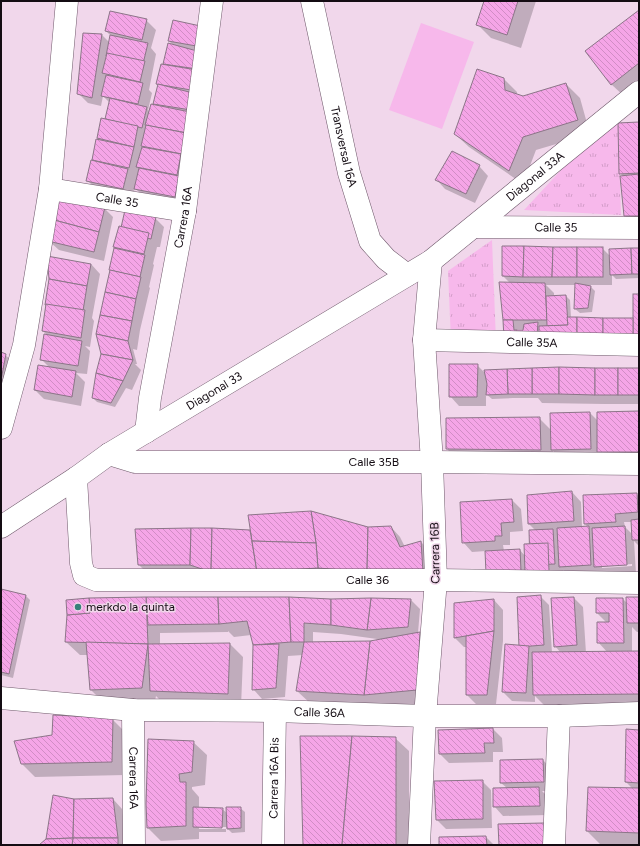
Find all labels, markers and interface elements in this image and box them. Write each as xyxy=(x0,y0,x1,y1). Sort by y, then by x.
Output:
street label: Transversal 16A xyxy=(328,105,360,189)
street label: Diagonal 33A xyxy=(503,149,567,204)
street label: Carrera 16A xyxy=(171,186,195,249)
street label: Calle 35 xyxy=(95,190,140,210)
street label: Calle 35 xyxy=(534,220,578,235)
street label: Calle 35A xyxy=(506,335,558,350)
street label: Diagonal 33 xyxy=(184,369,245,413)
street label: Calle 35B xyxy=(349,455,399,469)
street label: Carrera 16B xyxy=(427,522,443,584)
street label: Calle 36 xyxy=(346,573,389,587)
place label: merkdo la quinta xyxy=(86,600,175,614)
marker: merkdo la quinta xyxy=(73,602,83,612)
street label: Calle 36A xyxy=(294,705,345,720)
street label: Carrera 16A Bis xyxy=(266,737,282,819)
street label: Carrera 16A xyxy=(126,747,141,809)

